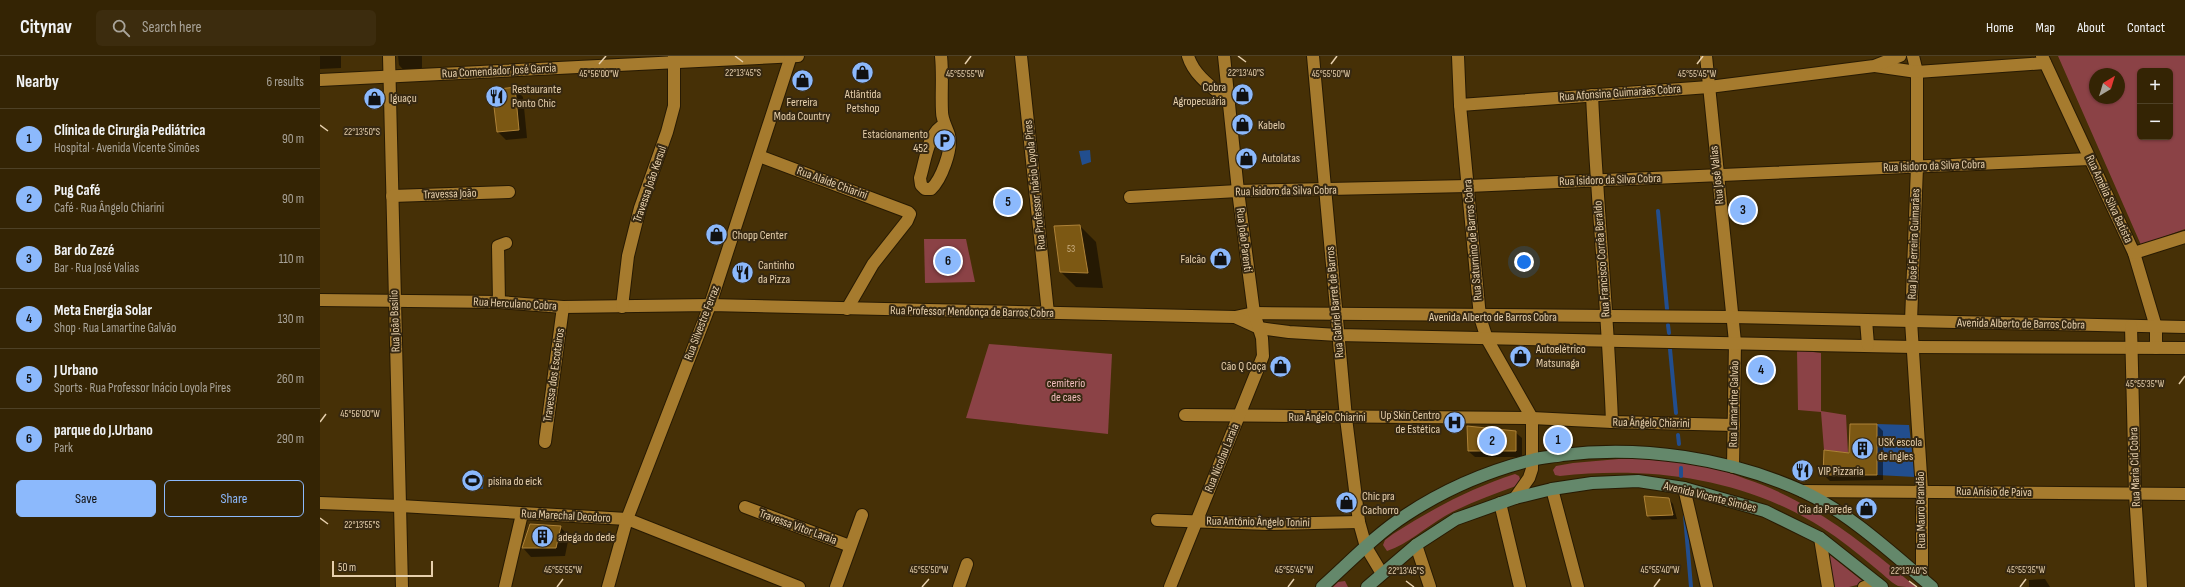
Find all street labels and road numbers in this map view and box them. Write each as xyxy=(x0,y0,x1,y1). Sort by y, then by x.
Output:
street label: Rua Comendador José Garcia xyxy=(442,60,557,81)
street label: Rua Afonsina Guimarães Cobra xyxy=(1559,81,1682,105)
street label: Rua Professor Inácio Loyola Pires xyxy=(1021,119,1049,251)
street label: Travessa João Kersul xyxy=(630,144,670,224)
street label: Rua José Valias xyxy=(1706,145,1728,205)
street label: Rua Amélia Silva Batista xyxy=(2082,153,2136,246)
street label: Rua Isidoro da Silva Cobra xyxy=(1883,157,1986,175)
street label: Rua Alaíde Chiarini xyxy=(795,163,869,203)
street label: Rua Isidoro da Silva Cobra xyxy=(1559,171,1662,189)
street label: Rua Saturnino de Barros Cobra xyxy=(1460,178,1486,301)
street label: Rua Isidoro da Silva Cobra xyxy=(1235,183,1337,199)
street label: Travessa João xyxy=(423,186,477,202)
street label: Rua José Ferreira Guimarães xyxy=(1905,188,1923,300)
street label: Rua Francisco Corrêa Beraldo xyxy=(1590,200,1614,318)
street label: Rua João Parenti xyxy=(1233,207,1255,273)
street label: Rua Gabriel Barret de Barros xyxy=(1323,246,1347,358)
street label: Rua Silvestre Ferraz xyxy=(681,283,723,362)
street label: Rua João Basílio xyxy=(386,290,404,352)
street label: Rua Herculano Cobra xyxy=(473,294,557,314)
street label: Rua Professor Mendonça de Barros Cobra xyxy=(890,303,1054,321)
street label: Avenida Alberto de Barros Cobra xyxy=(1428,310,1557,325)
street label: Avenida Alberto de Barros Cobra xyxy=(1956,315,2085,333)
street label: Travessa dos Escoteiros xyxy=(540,327,568,423)
street label: Rua Lamartine Galvão xyxy=(1726,361,1742,447)
street label: Rua Ângelo Chiarini xyxy=(1288,410,1366,425)
street label: Rua Ângelo Chiarini xyxy=(1612,415,1690,431)
street label: Rua Nicolau Laraia xyxy=(1201,421,1243,495)
street label: Rua Maria Cid Cobra xyxy=(2126,427,2144,507)
street label: Rua Mauro Brandão xyxy=(1913,471,1929,549)
street label: Avenida Vicente Simões xyxy=(1661,478,1758,516)
street label: Rua Anísio de Paiva xyxy=(1956,484,2032,500)
street label: Rua Marechal Deodoro xyxy=(521,506,611,526)
street label: Travessa Vitor Laraia xyxy=(757,506,839,548)
street label: Rua Antônio Ângelo Tonini xyxy=(1206,514,1310,530)

